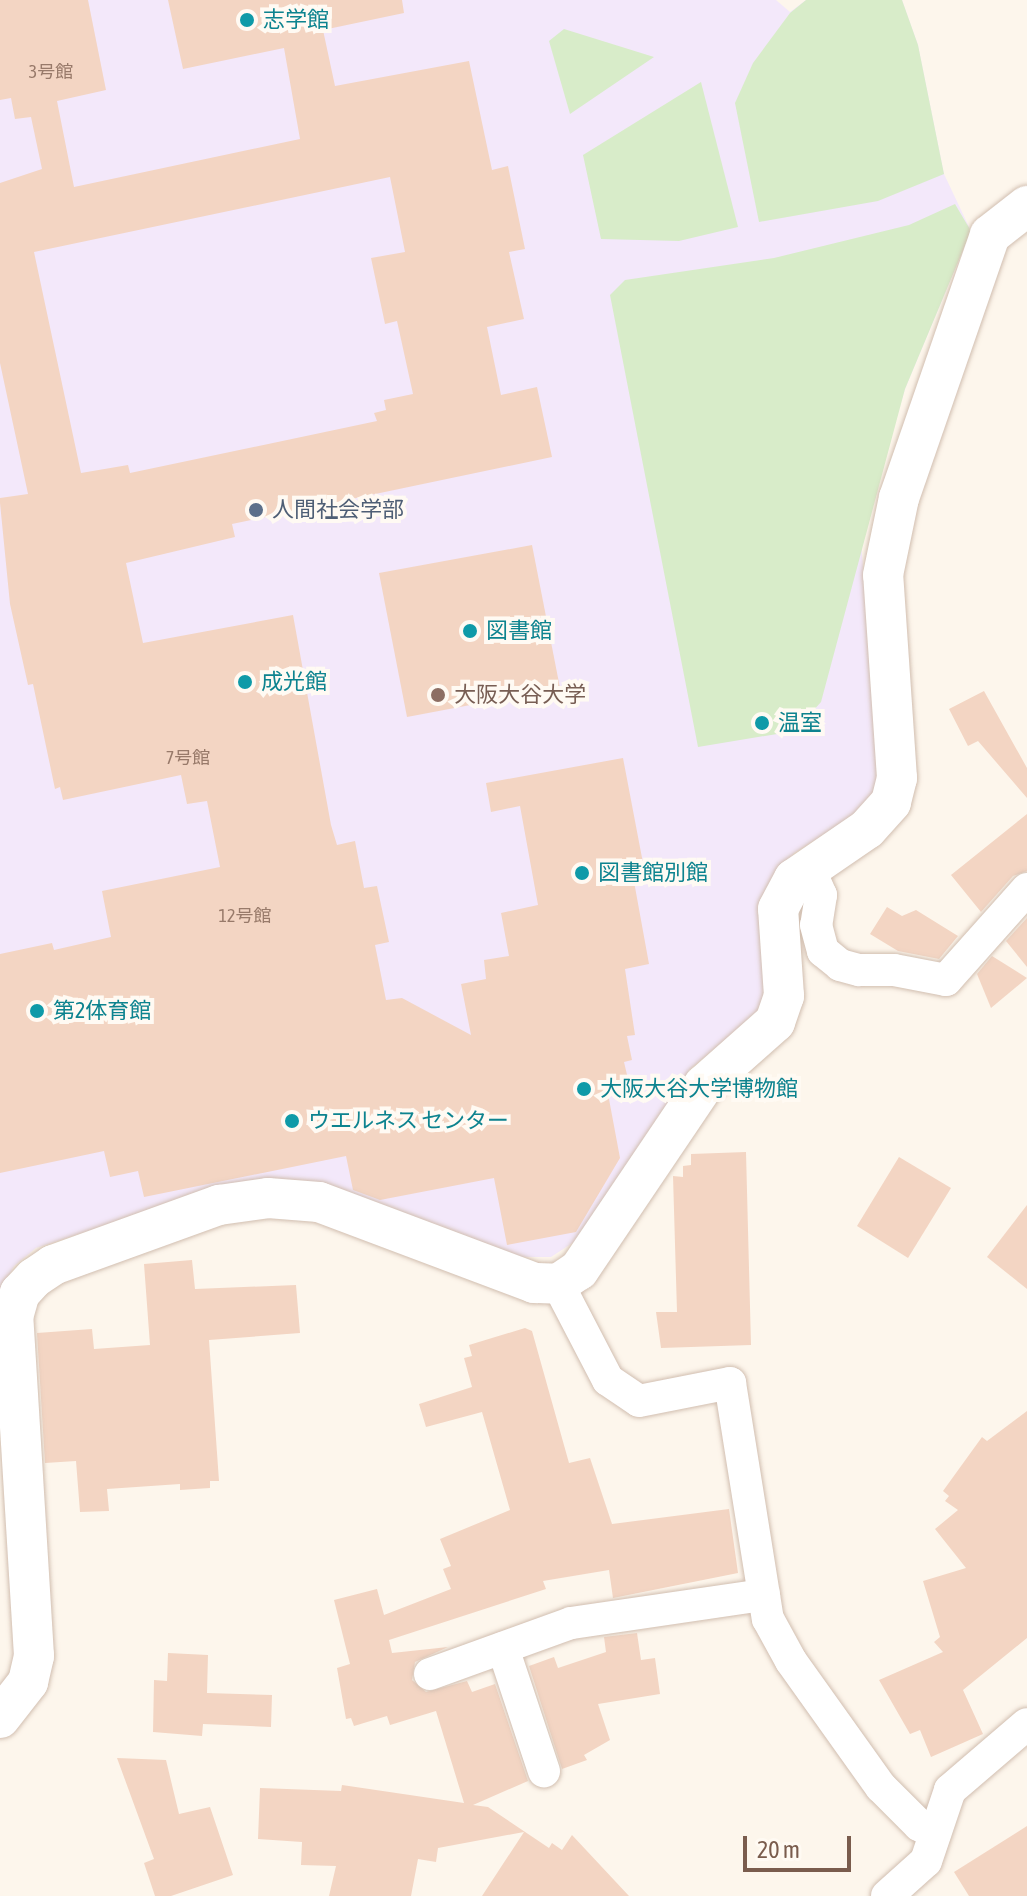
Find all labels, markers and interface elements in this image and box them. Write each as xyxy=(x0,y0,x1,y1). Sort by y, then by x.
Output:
place label: 志学館 xyxy=(263,7,329,33)
marker: 志学館 xyxy=(238,11,256,29)
house number: 3号館 xyxy=(29,61,73,83)
place label: 人間社会学部 xyxy=(272,497,404,523)
marker: 人間社会学部 xyxy=(247,501,265,519)
place label: 図書館 xyxy=(486,618,552,644)
marker: 図書館 xyxy=(461,622,479,640)
place label: 成光館 xyxy=(261,669,327,695)
marker: 成光館 xyxy=(236,673,254,691)
place label: 大阪大谷大学 xyxy=(454,682,586,708)
marker: 大阪大谷大学 xyxy=(429,686,447,704)
place label: 温室 xyxy=(778,710,822,736)
marker: 温室 xyxy=(753,714,771,732)
house number: 7号館 xyxy=(166,747,210,769)
place label: 図書館別館 xyxy=(598,860,708,886)
marker: 図書館別館 xyxy=(573,864,591,882)
house number: 12号館 xyxy=(219,905,271,927)
place label: 第2体育館 xyxy=(53,998,151,1024)
marker: 第2体育館 xyxy=(28,1002,46,1020)
place label: 大阪大谷大学博物館 xyxy=(600,1076,798,1102)
marker: 大阪大谷大学博物館 xyxy=(575,1080,593,1098)
place label: ウエルネス センター xyxy=(308,1108,509,1134)
marker: ウエルネス センター xyxy=(283,1112,301,1130)
scale bar xyxy=(747,1820,855,1870)
text: 20 m xyxy=(757,1836,800,1863)

